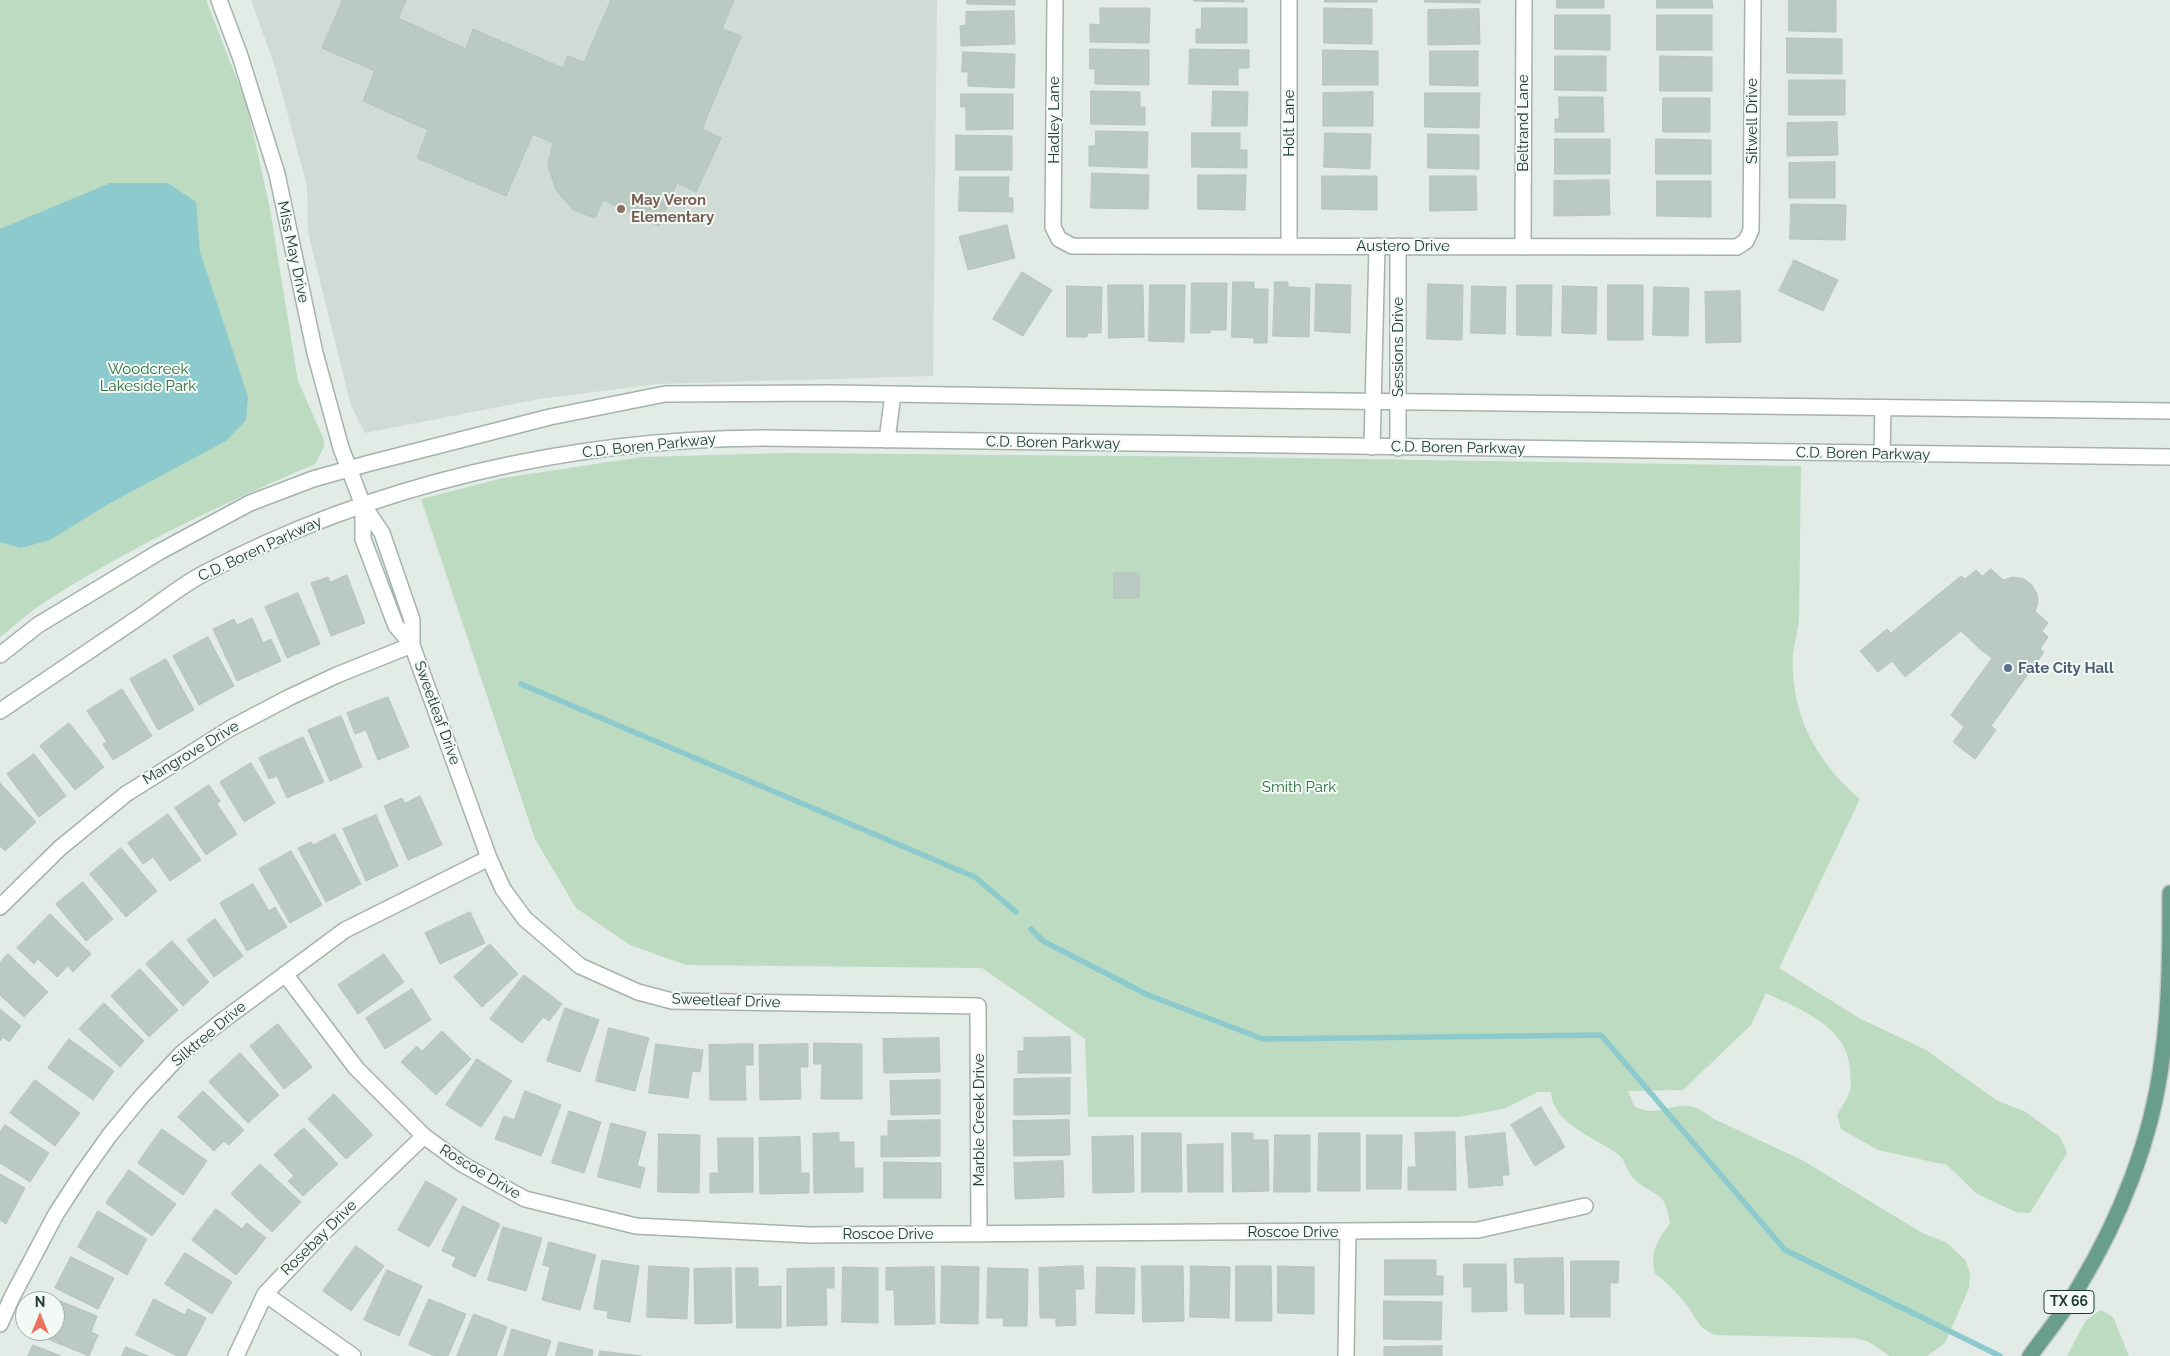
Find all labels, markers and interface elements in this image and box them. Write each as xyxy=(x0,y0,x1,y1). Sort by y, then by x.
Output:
street label: Beltrand Lane xyxy=(1514,74,1532,172)
street label: Hadley Lane xyxy=(1045,76,1063,164)
street label: Sitwell Drive xyxy=(1743,78,1761,164)
street label: Holt Lane xyxy=(1280,89,1298,157)
place label: May Veron Elementary xyxy=(631,191,714,226)
street label: Miss May Drive xyxy=(273,200,313,304)
marker: May Veron Elementary xyxy=(615,203,627,215)
street label: Austero Drive xyxy=(1356,237,1450,255)
street label: Sessions Drive xyxy=(1389,297,1407,397)
park label: Woodcreek Lakeside Park xyxy=(100,360,196,395)
street label: C.D. Boren Parkway xyxy=(581,430,717,462)
street label: C.D. Boren Parkway xyxy=(986,433,1120,453)
street label: C.D. Boren Parkway xyxy=(1391,438,1525,458)
street label: C.D. Boren Parkway xyxy=(1796,444,1930,464)
street label: C.D. Boren Parkway xyxy=(195,512,325,586)
street label: Sweetleaf Drive xyxy=(410,659,464,767)
place label: Fate City Hall xyxy=(2018,659,2114,677)
marker: Fate City Hall xyxy=(2002,662,2014,674)
street label: Mangrove Drive xyxy=(140,717,242,789)
park label: Smith Park xyxy=(1262,778,1336,796)
street label: Sweetleaf Drive xyxy=(671,990,781,1012)
street label: Silktree Drive xyxy=(168,998,250,1070)
street label: Marble Creek Drive xyxy=(970,1054,988,1186)
street label: Roscoe Drive xyxy=(436,1141,524,1203)
street label: Rosebay Drive xyxy=(277,1196,361,1280)
street label: Roscoe Drive xyxy=(1247,1223,1339,1241)
street label: Roscoe Drive xyxy=(842,1225,934,1243)
road number: TX 66 xyxy=(2044,1290,2094,1314)
north arrow xyxy=(15,1291,65,1341)
text: N xyxy=(35,1294,45,1310)

